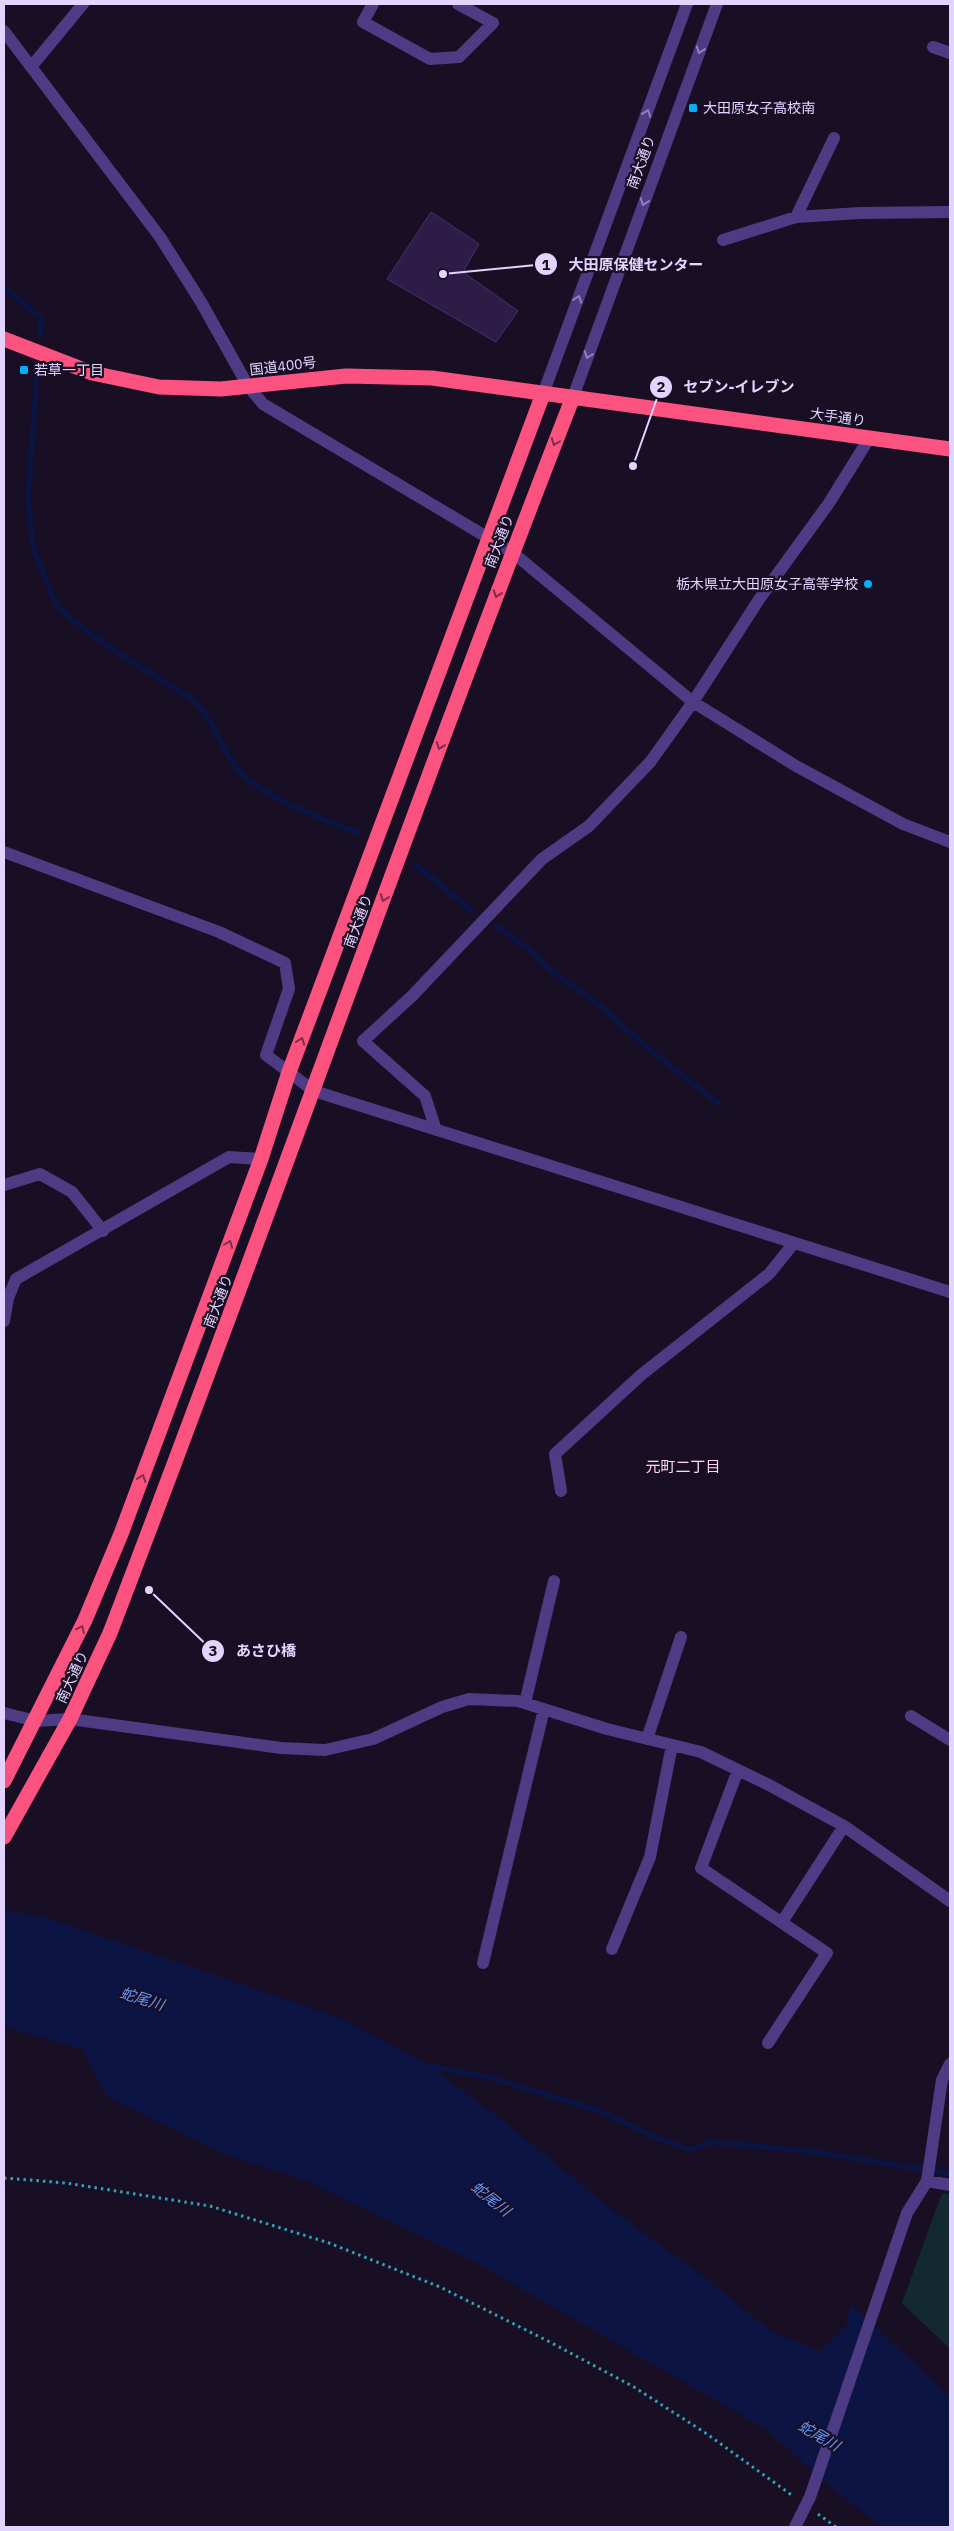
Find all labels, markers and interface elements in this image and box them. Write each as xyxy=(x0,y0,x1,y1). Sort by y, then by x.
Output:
one-way arrow xyxy=(696,45,706,53)
place label: 大田原女子高校南 xyxy=(703,99,815,117)
marker: 大田原女子高校南 xyxy=(687,102,699,114)
one-way arrow xyxy=(641,110,651,118)
street label: 南大通り xyxy=(623,133,659,191)
one-way arrow xyxy=(640,197,650,206)
callout: 大田原保健センター xyxy=(534,249,714,279)
text: 1 xyxy=(541,255,551,274)
text: 大田原保健センター xyxy=(568,255,704,274)
one-way arrow xyxy=(572,295,582,304)
one-way arrow xyxy=(584,350,594,358)
street label: 国道400号 xyxy=(249,353,317,379)
place label: 若草一丁目 xyxy=(34,361,104,379)
marker: 若草一丁目 xyxy=(18,364,30,376)
callout: セブン-イレブン xyxy=(648,372,804,402)
text: 2 xyxy=(656,377,666,396)
text: セブン-イレブン xyxy=(683,377,795,396)
street label: 大手通り xyxy=(809,404,867,430)
one-way arrow xyxy=(551,437,561,446)
street label: 南大通り xyxy=(481,512,517,570)
place label: 栃木県立大田原女子高等学校 xyxy=(676,575,858,593)
marker: 栃木県立大田原女子高等学校 xyxy=(862,578,874,590)
one-way arrow xyxy=(493,589,503,597)
one-way arrow xyxy=(436,741,446,750)
street label: 南大通り xyxy=(340,892,376,950)
one-way arrow xyxy=(380,894,390,902)
one-way arrow xyxy=(295,1037,305,1046)
one-way arrow xyxy=(223,1240,233,1249)
street label: 南大通り xyxy=(200,1272,236,1330)
district label: 元町二丁目 xyxy=(645,1457,721,1476)
one-way arrow xyxy=(136,1474,146,1483)
one-way arrow xyxy=(75,1625,85,1634)
callout: あさひ橋 xyxy=(201,1636,306,1666)
text: 3 xyxy=(208,1641,218,1660)
text: あさひ橋 xyxy=(236,1641,297,1660)
street label: 南大通り xyxy=(52,1648,92,1706)
water label: 蛇尾川 xyxy=(118,1983,168,2015)
water label: 蛇尾川 xyxy=(468,2177,516,2221)
water label: 蛇尾川 xyxy=(795,2416,845,2456)

